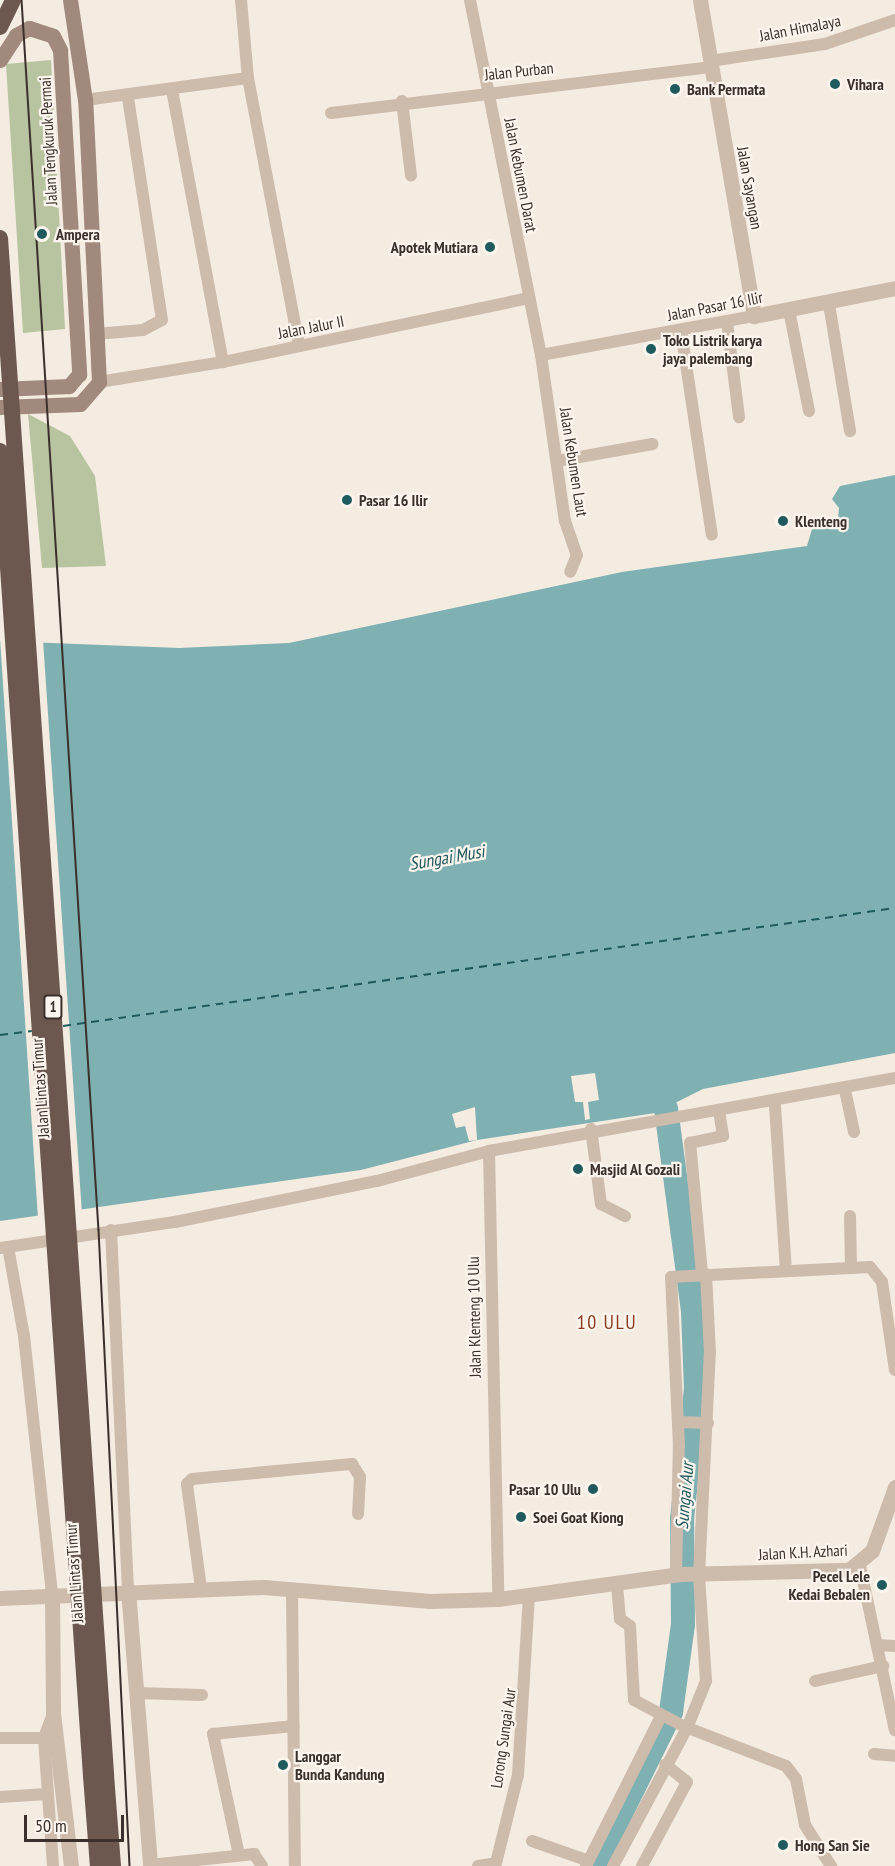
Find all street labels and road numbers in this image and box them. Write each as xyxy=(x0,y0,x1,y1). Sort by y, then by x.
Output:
street label: Jalan Himalaya xyxy=(758,11,842,45)
street label: Jalan Purban xyxy=(484,58,554,84)
street label: Jalan Tengkuruk Permai xyxy=(35,76,61,206)
street label: Jalan Kebumen Darat xyxy=(501,116,541,234)
street label: Jalan Sayangan xyxy=(733,145,767,231)
street label: Jalan Pasar 16 Ilir xyxy=(666,287,764,325)
street label: Jalan Jalur II xyxy=(276,311,346,343)
street label: Jalan Kebumen Laut xyxy=(556,406,592,518)
road number: 1 xyxy=(42,995,64,1019)
street label: Jalan Lintas Timur xyxy=(27,1038,53,1138)
street label: Jalan Klenteng 10 Ulu xyxy=(463,1256,485,1378)
street label: Jalan Lintas Timur xyxy=(61,1523,87,1623)
street label: Jalan K.H. Azhari xyxy=(757,1540,849,1564)
street label: Lorong Sungai Aur xyxy=(486,1686,520,1790)

